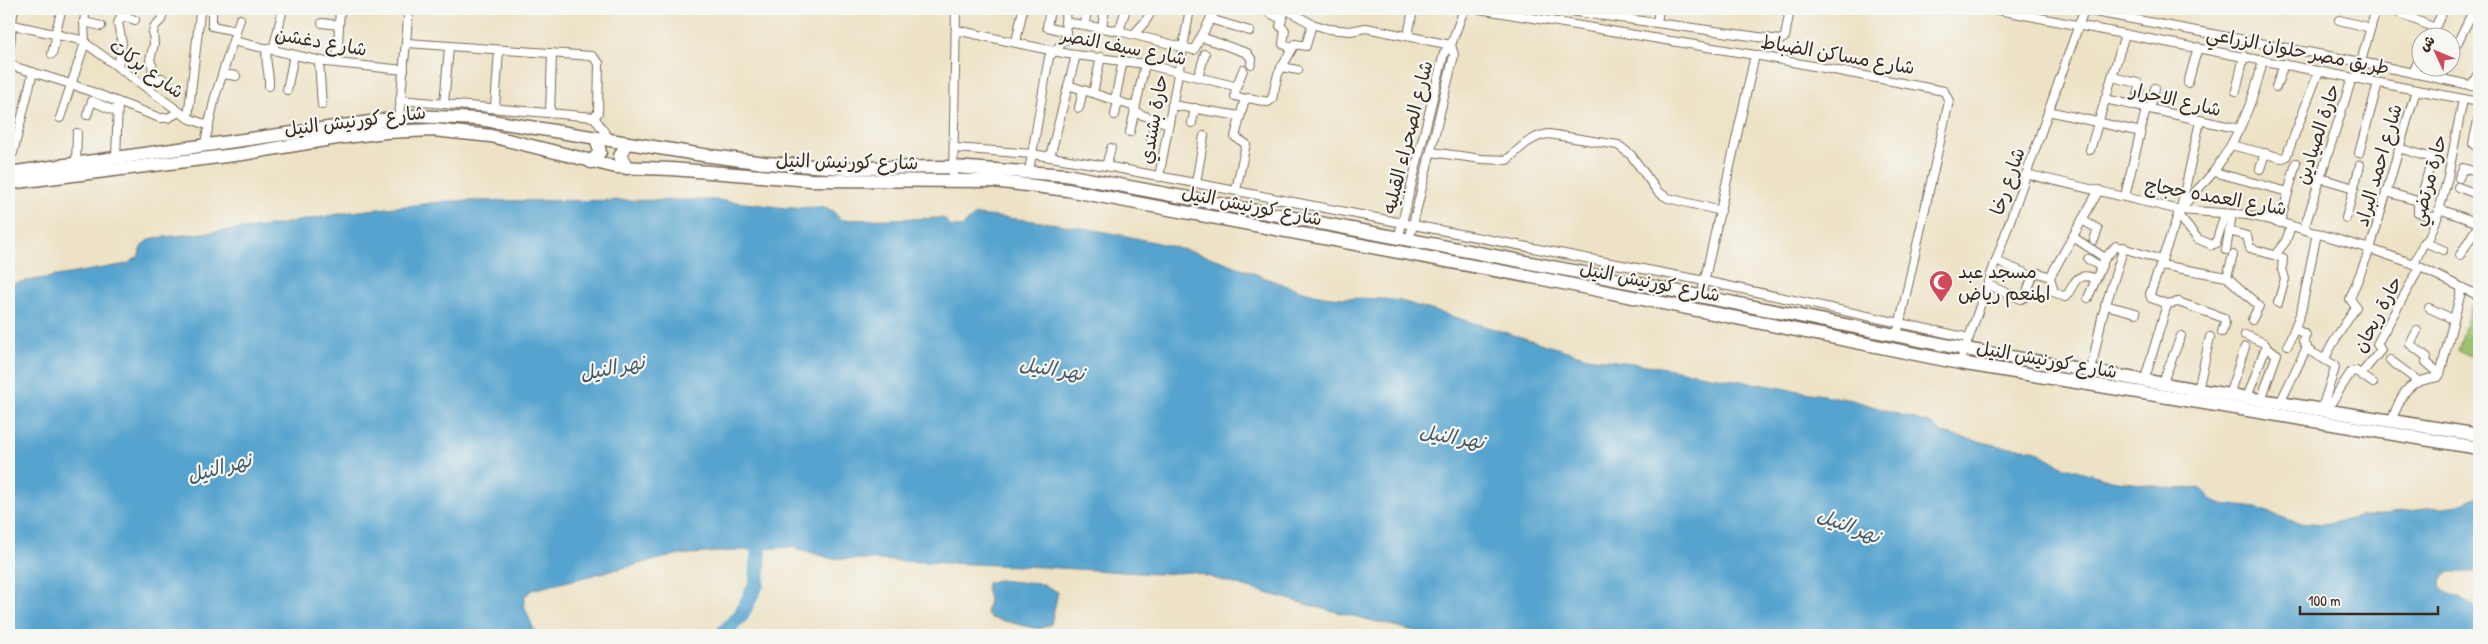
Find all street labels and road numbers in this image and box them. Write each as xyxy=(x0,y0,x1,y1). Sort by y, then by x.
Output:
street label: شارع دغشن xyxy=(273,20,369,63)
street label: طريق مصر حلوان الزراعي xyxy=(2204,20,2392,84)
street label: شارع سيف النصر xyxy=(1057,21,1189,72)
street label: شارع مساكن الضباط xyxy=(1759,28,1917,81)
street label: شارع بركات xyxy=(104,32,190,105)
street label: شارع الصحراء القبليه xyxy=(1375,58,1440,217)
street label: حارة بشندي xyxy=(1132,72,1176,166)
street label: شارع الاحرار xyxy=(2126,75,2224,123)
street label: حارة الصيادين xyxy=(2288,80,2346,188)
street label: شارع كورنيش النيل xyxy=(283,98,428,143)
street label: شارع احمد البراد xyxy=(2348,101,2409,230)
street label: حارة مرتضي xyxy=(2403,131,2457,230)
street label: شارع رخا xyxy=(1983,144,2032,219)
street label: شارع كورنيش النيل xyxy=(775,147,919,176)
street label: شارع العمده حجاج xyxy=(2143,171,2289,222)
street label: شارع كورنيش النيل xyxy=(1179,179,1325,232)
street label: شارع كورنيش النيل xyxy=(1577,255,1723,308)
street label: حارة ريحان xyxy=(2346,271,2408,357)
street label: شارع كورنيش النيل xyxy=(1974,334,2120,385)

